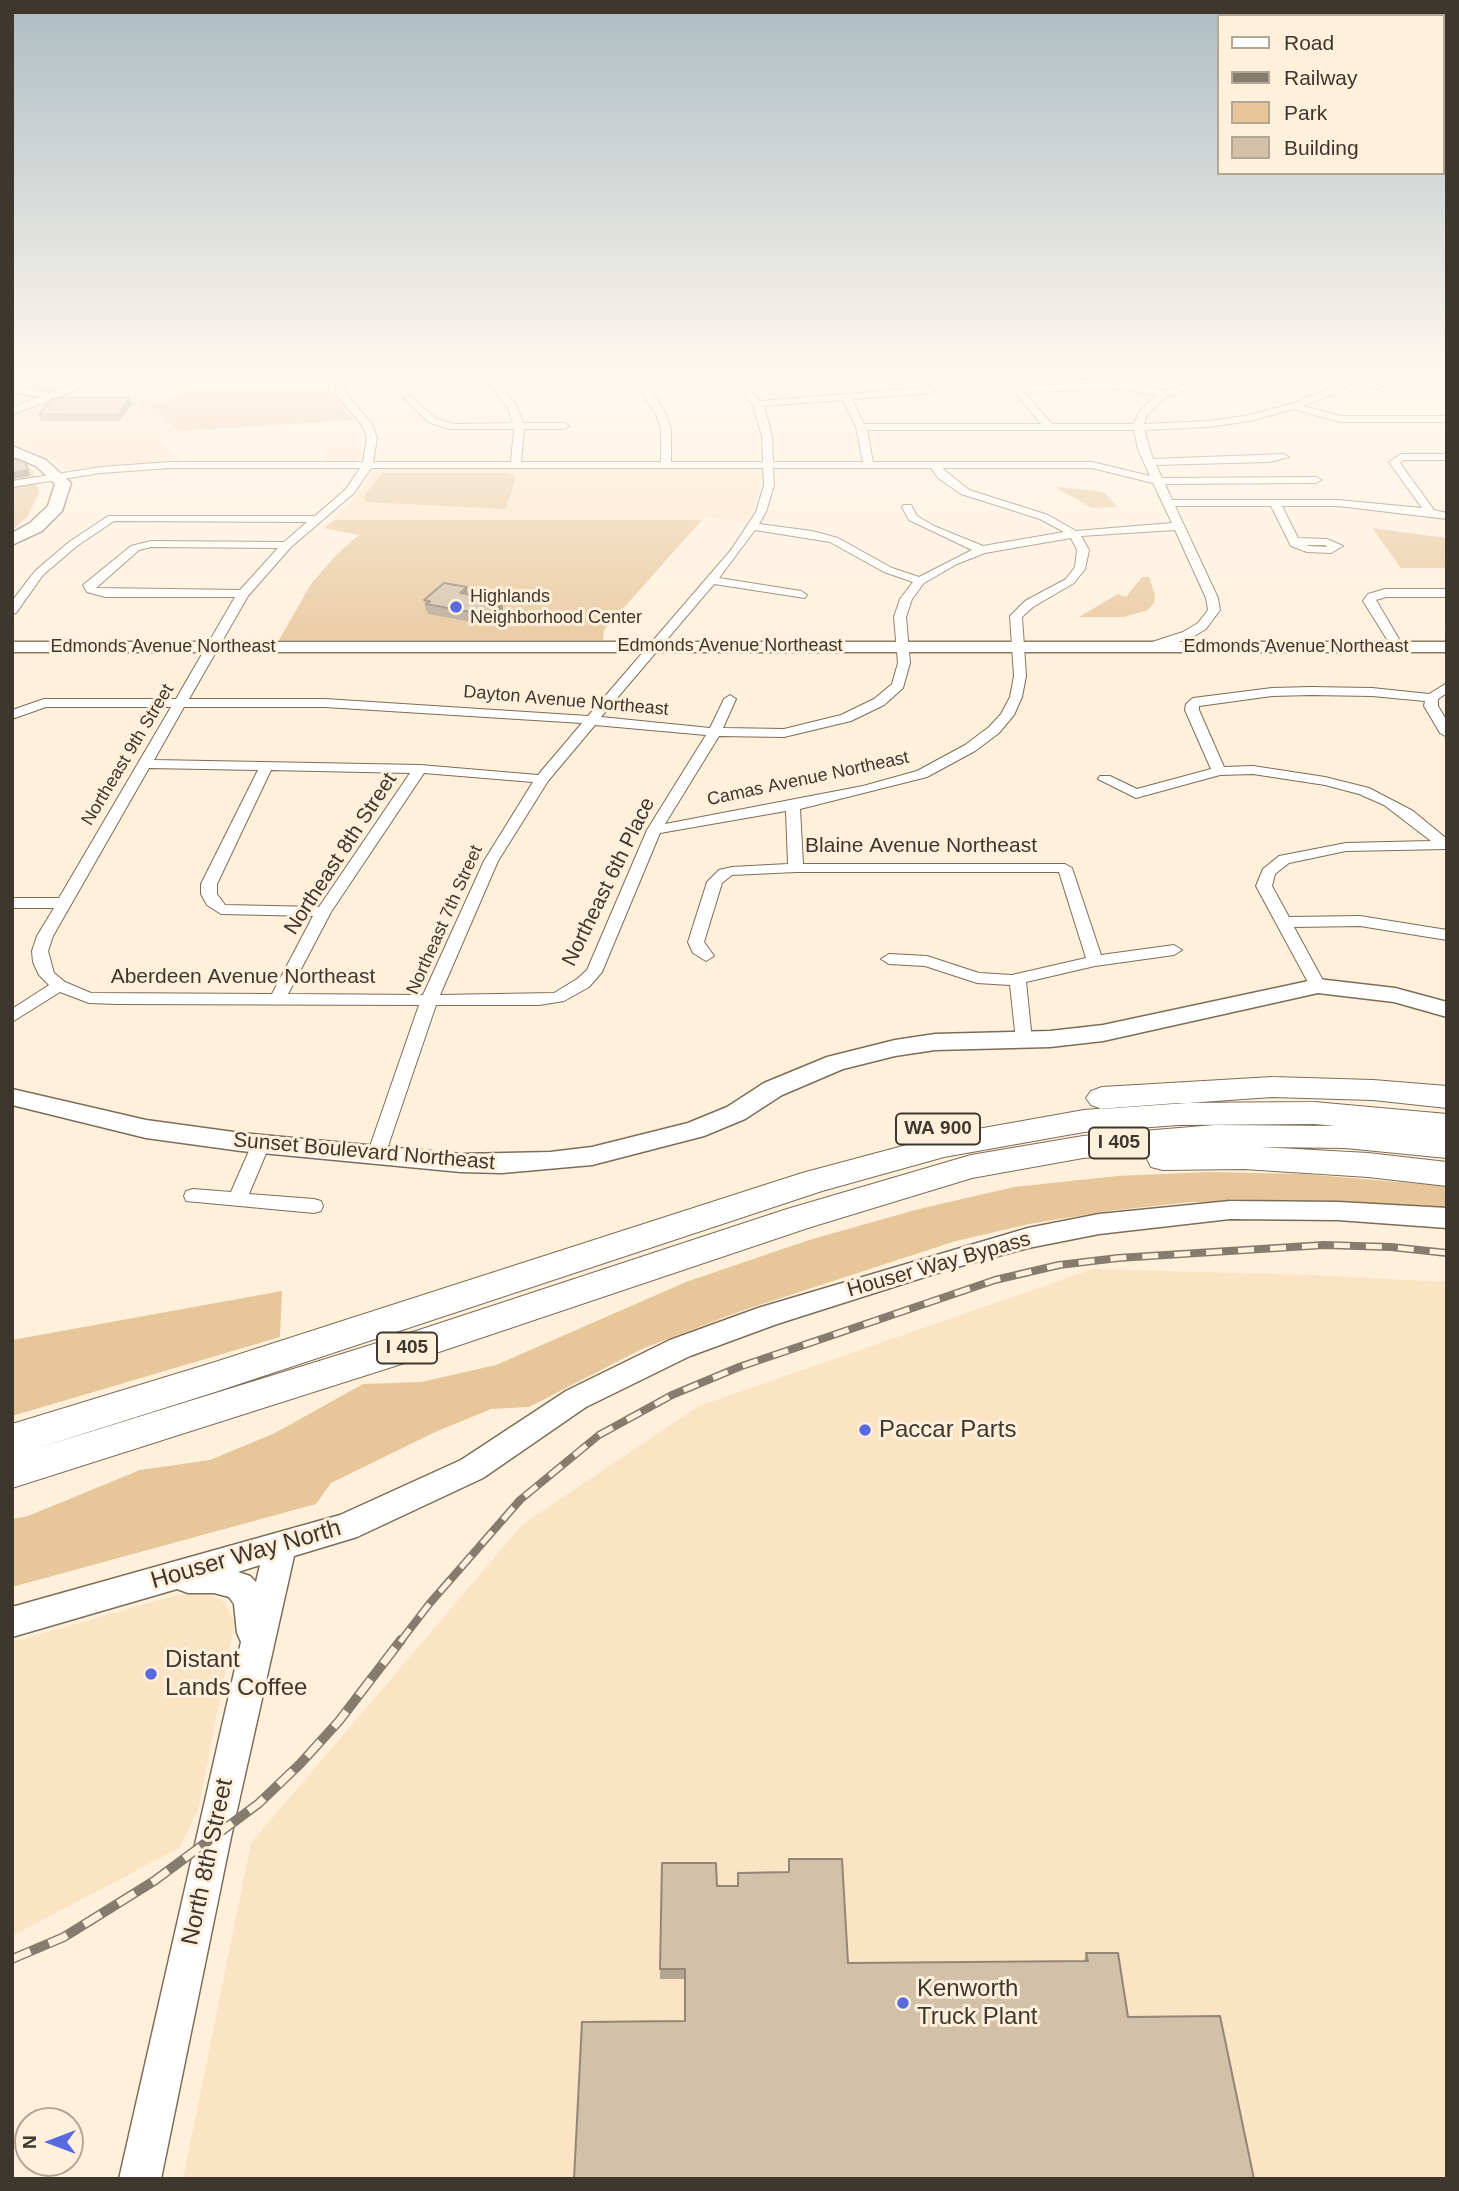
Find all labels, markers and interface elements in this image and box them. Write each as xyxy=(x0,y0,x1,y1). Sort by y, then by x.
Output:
legend xyxy=(1218,14,1445,175)
text: Road xyxy=(1284,31,1334,54)
text: Railway xyxy=(1284,66,1358,89)
text: Park xyxy=(1284,101,1327,124)
text: Building xyxy=(1284,136,1359,159)
place label: Highlands Neighborhood Center xyxy=(470,586,642,628)
marker: Highlands Neighborhood Center xyxy=(448,599,464,615)
street label: Edmonds Avenue Northeast xyxy=(618,635,842,657)
street label: Edmonds Avenue Northeast xyxy=(51,636,275,658)
street label: Edmonds Avenue Northeast xyxy=(1184,636,1408,658)
street label: Northeast 9th Street xyxy=(77,680,179,830)
street label: Dayton Avenue Northeast xyxy=(463,681,669,721)
street label: Camas Avenue Northeast xyxy=(705,747,911,811)
street label: Northeast 8th Street xyxy=(279,768,403,940)
street label: Northeast 6th Place xyxy=(557,794,661,970)
street label: Blaine Avenue Northeast xyxy=(805,833,1037,859)
street label: Northeast 7th Street xyxy=(402,842,488,998)
street label: Aberdeen Avenue Northeast xyxy=(111,964,375,990)
road number: WA 900 xyxy=(896,1114,980,1144)
street label: Sunset Boulevard Northeast xyxy=(232,1128,496,1176)
road number: I 405 xyxy=(1089,1128,1149,1158)
street label: Houser Way Bypass xyxy=(844,1227,1034,1303)
road number: I 405 xyxy=(377,1332,437,1364)
place label: Paccar Parts xyxy=(879,1416,1016,1444)
marker: Paccar Parts xyxy=(857,1422,873,1438)
street label: Houser Way North xyxy=(148,1514,344,1596)
place label: Distant Lands Coffee xyxy=(165,1646,307,1702)
marker: Distant Lands Coffee xyxy=(143,1666,159,1682)
street label: North 8th Street xyxy=(176,1776,240,1948)
place label: Kenworth Truck Plant xyxy=(917,1975,1037,2031)
marker: Kenworth Truck Plant xyxy=(895,1995,911,2011)
north arrow xyxy=(14,2107,84,2177)
text: N xyxy=(19,2135,40,2149)

